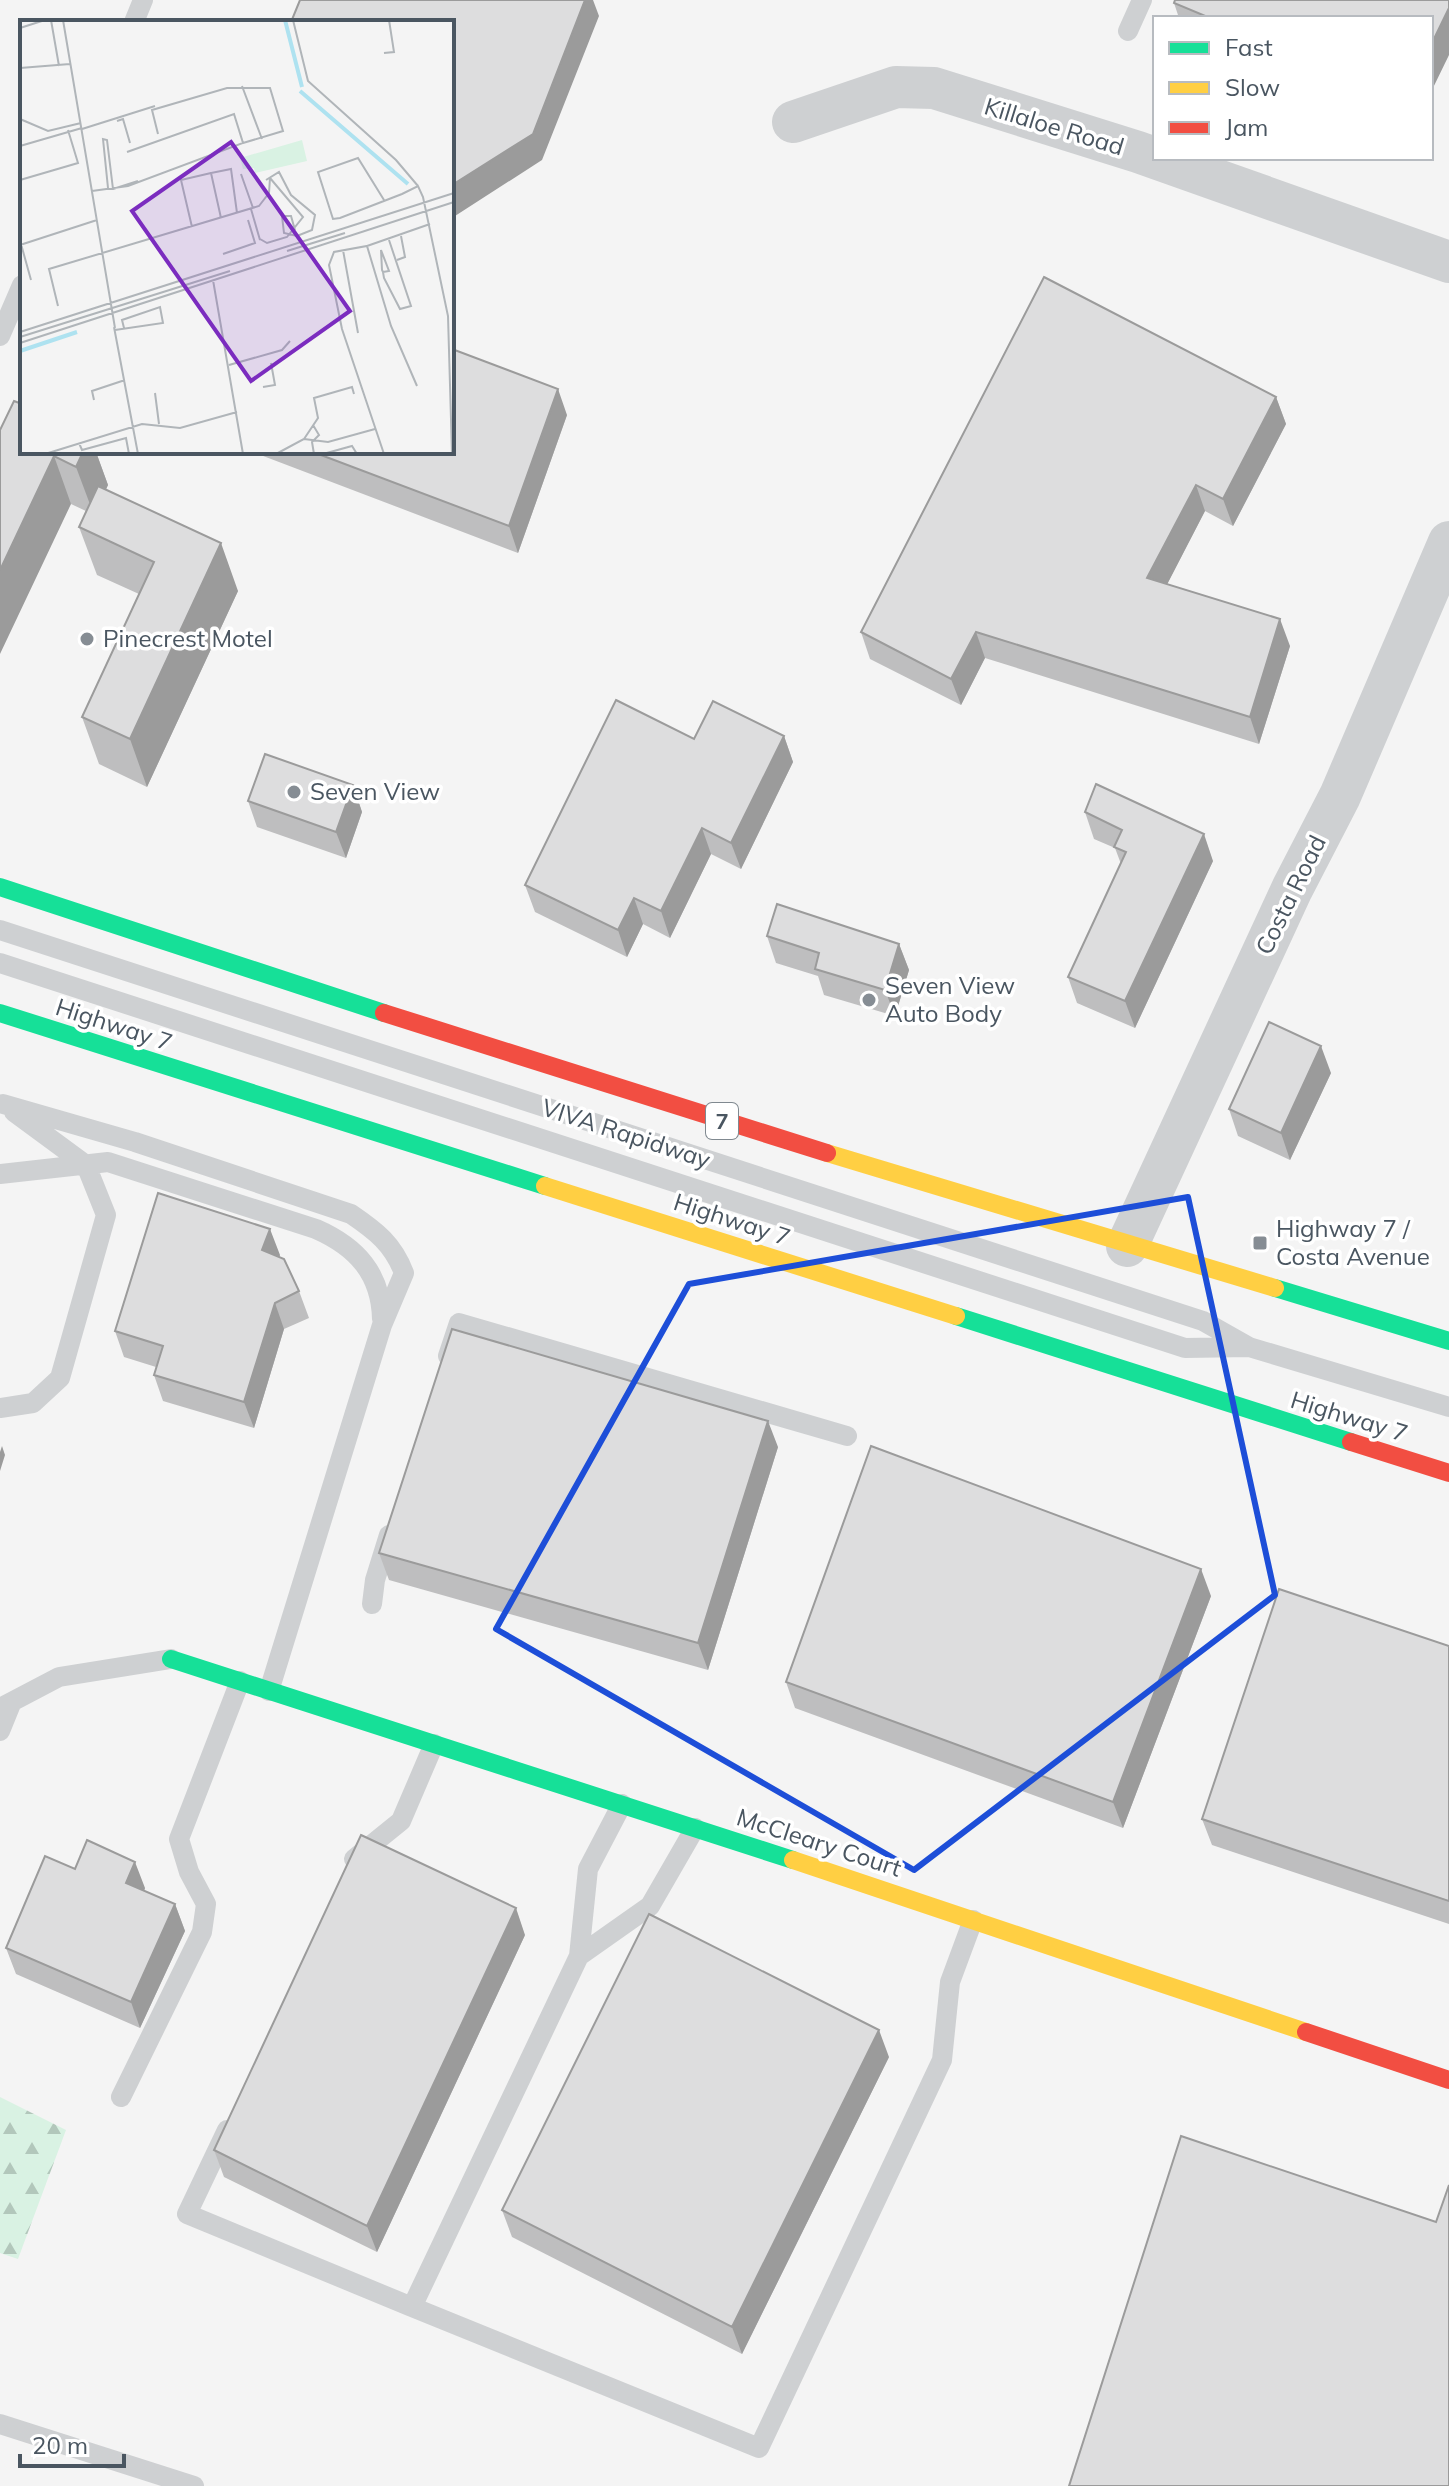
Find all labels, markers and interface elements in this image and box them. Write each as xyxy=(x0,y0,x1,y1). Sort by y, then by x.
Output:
legend xyxy=(1153,16,1433,160)
inset map xyxy=(20,20,454,454)
text: Fast xyxy=(1225,32,1273,62)
text: Slow xyxy=(1225,72,1280,102)
street label: Killaloe Road xyxy=(981,91,1128,161)
text: Jam xyxy=(1225,112,1268,142)
place label: Pinecrest Motel xyxy=(103,623,273,653)
marker: Pinecrest Motel xyxy=(78,630,96,648)
place label: Seven View xyxy=(310,776,440,806)
marker: Seven View xyxy=(285,783,303,801)
street label: Costa Road xyxy=(1248,830,1332,959)
place label: Seven View Auto Body xyxy=(885,970,1015,1028)
street label: Highway 7 xyxy=(52,991,176,1057)
marker: Seven View Auto Body xyxy=(860,991,878,1009)
street label: VIVA Rapidway xyxy=(538,1092,715,1174)
road number: 7 xyxy=(706,1103,738,1139)
street label: Highway 7 xyxy=(670,1186,794,1252)
place label: Highway 7 / Costa Avenue xyxy=(1276,1213,1430,1271)
marker: Highway 7 / Costa Avenue xyxy=(1251,1234,1269,1252)
street label: Highway 7 xyxy=(1287,1384,1411,1448)
street label: McCleary Court xyxy=(733,1801,905,1883)
scale bar xyxy=(20,2418,124,2468)
text: 20 m xyxy=(32,2430,88,2460)

